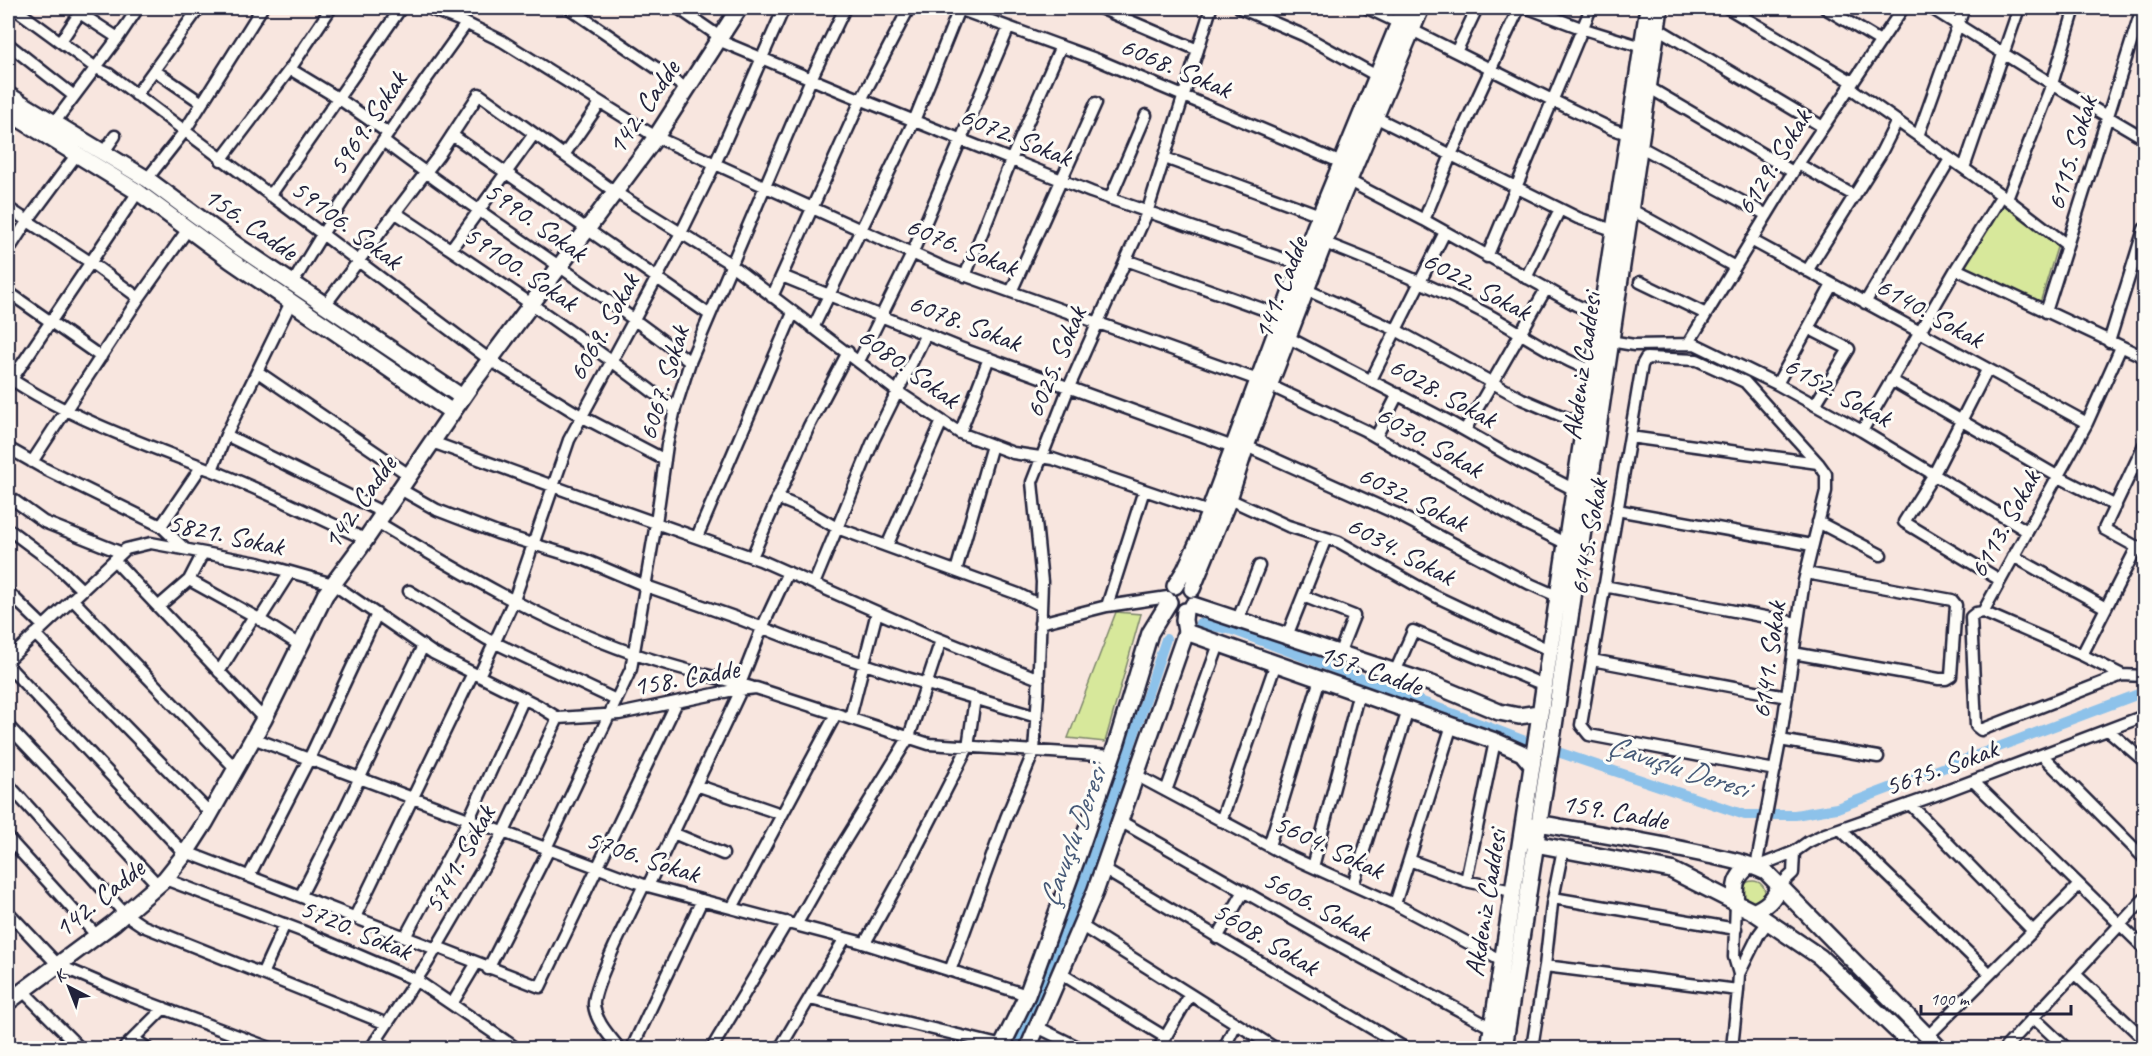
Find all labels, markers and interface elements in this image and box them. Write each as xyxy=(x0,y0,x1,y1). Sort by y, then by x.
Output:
street label: 6068. Sokak xyxy=(1115,28,1239,107)
street label: 142. Cadde xyxy=(599,51,688,161)
street label: 5969. Sokak xyxy=(320,63,415,182)
street label: 6115. Sokak xyxy=(2037,90,2105,214)
street label: 6072. Sokak xyxy=(955,98,1079,175)
street label: 6129. Sokak xyxy=(1727,101,1820,221)
street label: 59106. Sokak xyxy=(284,171,411,278)
street label: 5990. Sokak xyxy=(478,173,596,270)
street label: 156. Cadde xyxy=(197,178,306,269)
street label: 6076. Sokak xyxy=(901,208,1025,285)
street label: 59100. Sokak xyxy=(457,217,586,320)
street label: 141. Cadde xyxy=(1245,230,1316,344)
street label: 6022. Sokak xyxy=(1417,242,1539,329)
street label: 6069. Sokak xyxy=(559,266,648,387)
street label: 6140. Sokak xyxy=(1870,268,1991,357)
street label: 6078. Sokak xyxy=(904,285,1028,360)
street label: Akdeniz Caddesi xyxy=(1553,286,1609,442)
street label: 6025. Sokak xyxy=(1016,299,1095,423)
street label: 6080. Sokak xyxy=(851,318,968,417)
street label: 6067. Sokak xyxy=(629,320,697,444)
street label: 6152. Sokak xyxy=(1778,347,1899,436)
street label: 6028. Sokak xyxy=(1383,348,1504,437)
street label: 6030. Sokak xyxy=(1370,396,1491,486)
street label: 142. Cadde xyxy=(314,447,405,556)
street label: 6032. Sokak xyxy=(1352,456,1475,540)
street label: 6113. Sokak xyxy=(1960,463,2049,584)
street label: 6145. Sokak xyxy=(1561,474,1616,598)
street label: 5821. Sokak xyxy=(165,505,289,564)
street label: 6034. Sokak xyxy=(1341,507,1463,594)
street label: 6141. Sokak xyxy=(1742,598,1794,721)
street label: 157. Cadde xyxy=(1315,635,1429,704)
street label: 158. Cadde xyxy=(630,650,743,703)
water label: Çavuşlu Deresi xyxy=(1603,726,1760,809)
street label: 5675. Sokak xyxy=(1880,730,2004,804)
water label: Çavuşlu Deresi xyxy=(1029,755,1117,912)
street label: 159. Cadde xyxy=(1559,785,1672,838)
street label: 5741. Sokak xyxy=(415,798,504,919)
street label: 5604. Sokak xyxy=(1268,805,1391,887)
street label: 5706. Sokak xyxy=(582,821,706,891)
street label: Akdeniz Caddesi xyxy=(1456,823,1514,979)
street label: 142. Cadde xyxy=(47,850,153,945)
street label: 5606. Sokak xyxy=(1257,861,1378,950)
street label: 5720. Sokak xyxy=(295,890,419,969)
street label: 5608. Sokak xyxy=(1207,893,1327,984)
north arrow xyxy=(39,957,99,1017)
text: K xyxy=(50,964,72,987)
scale bar xyxy=(1921,978,2071,1016)
text: 100 m xyxy=(1930,988,1971,1010)

